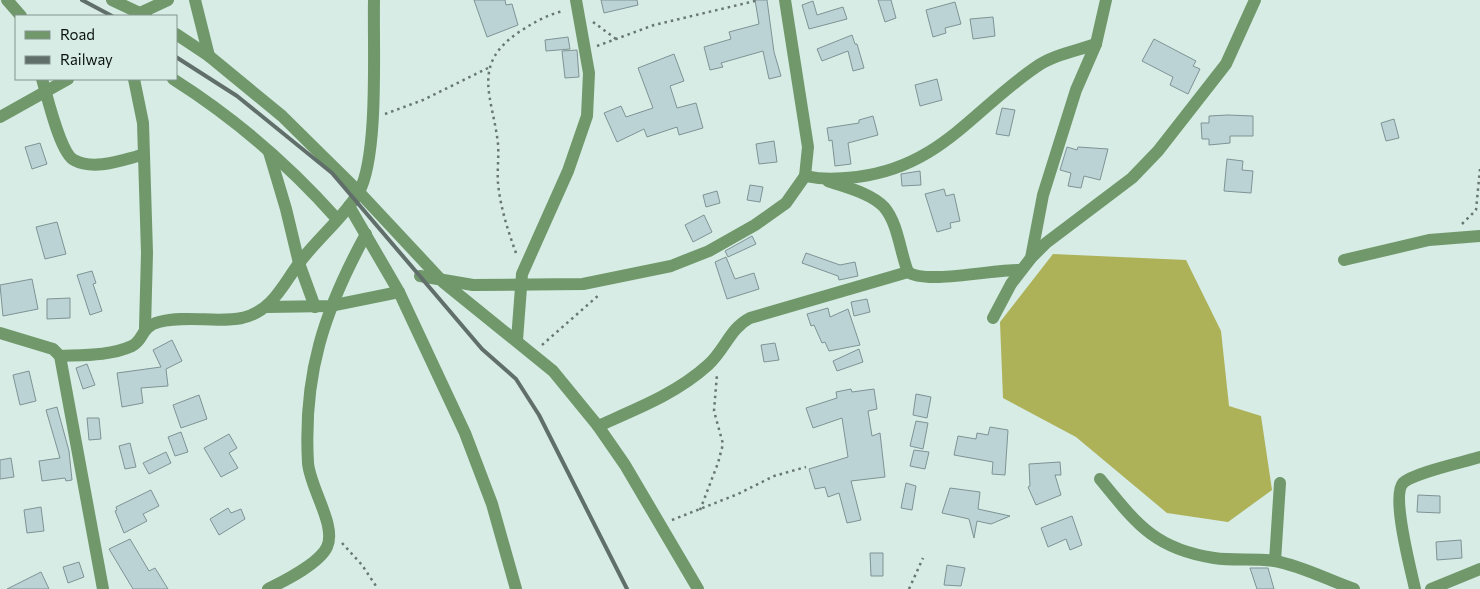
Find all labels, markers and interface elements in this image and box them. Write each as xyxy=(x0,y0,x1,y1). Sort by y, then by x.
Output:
legend xyxy=(15,15,178,80)
text: Road xyxy=(60,25,95,43)
text: Railway xyxy=(60,50,113,68)

